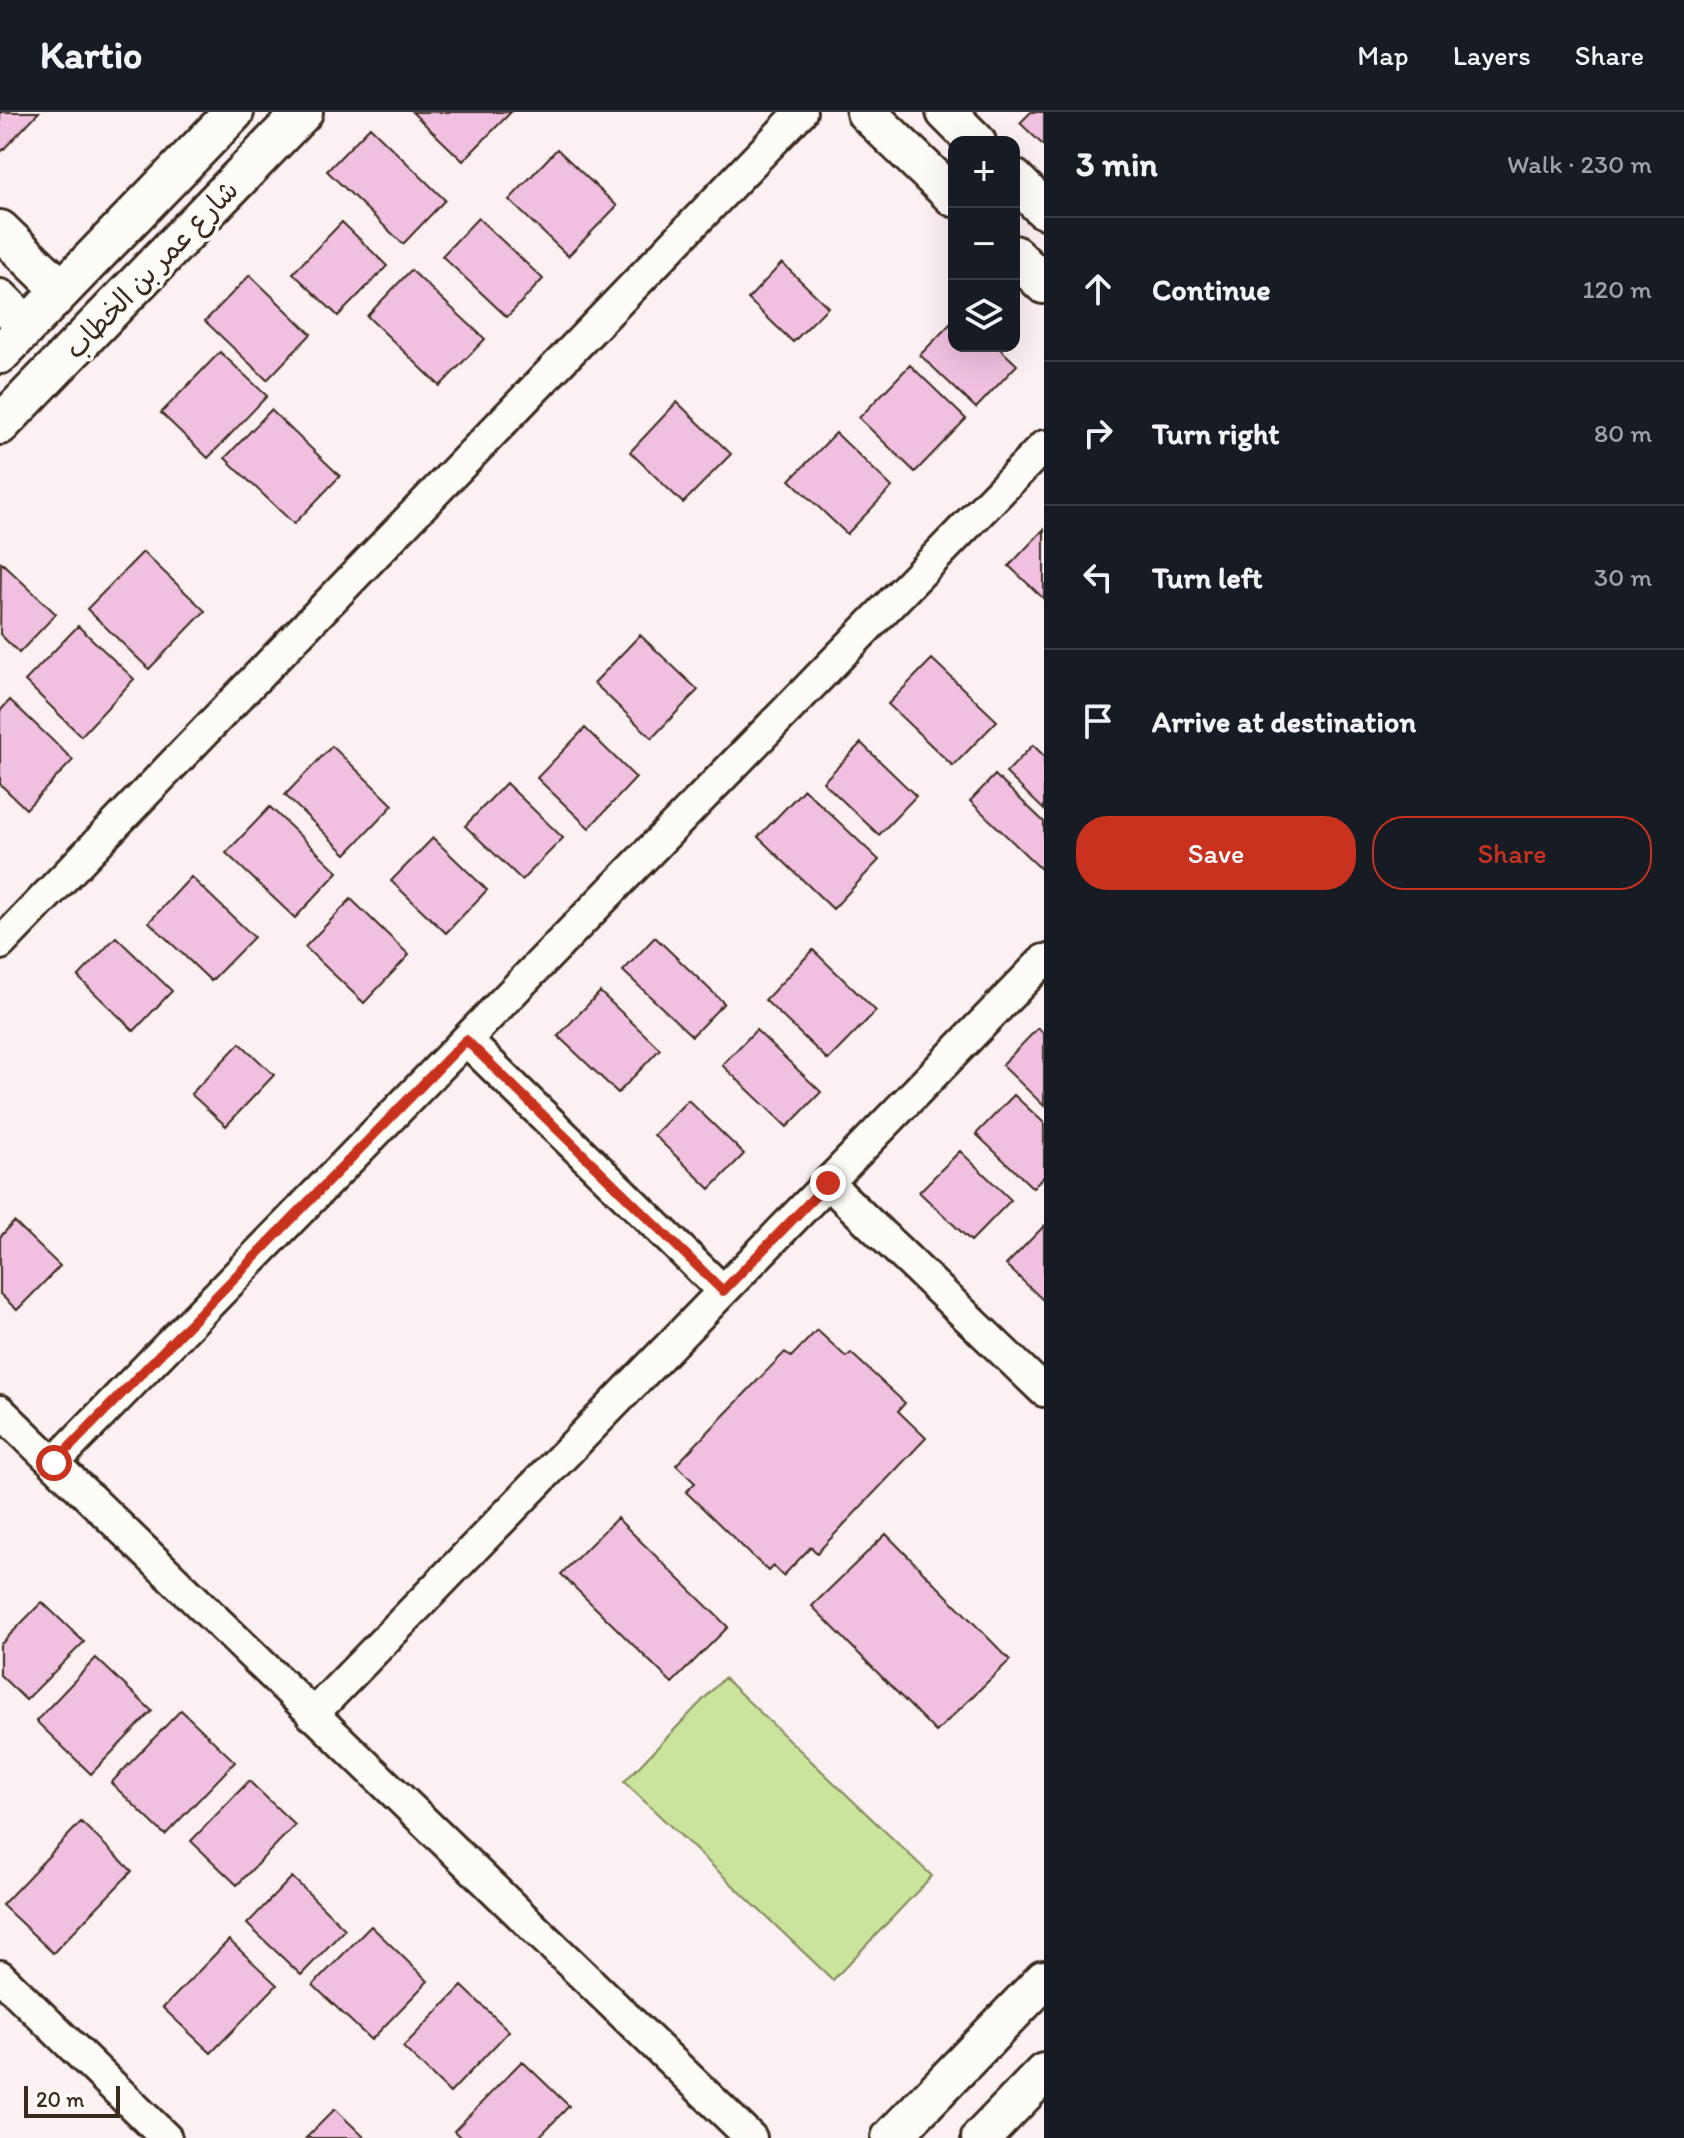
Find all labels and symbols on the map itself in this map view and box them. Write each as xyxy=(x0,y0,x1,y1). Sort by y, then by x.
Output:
street label: شارع عمر بن الخطاب xyxy=(57,173,247,367)
route end xyxy=(810,1165,846,1201)
route start xyxy=(36,1445,72,1481)
scale bar xyxy=(24,2082,120,2118)

